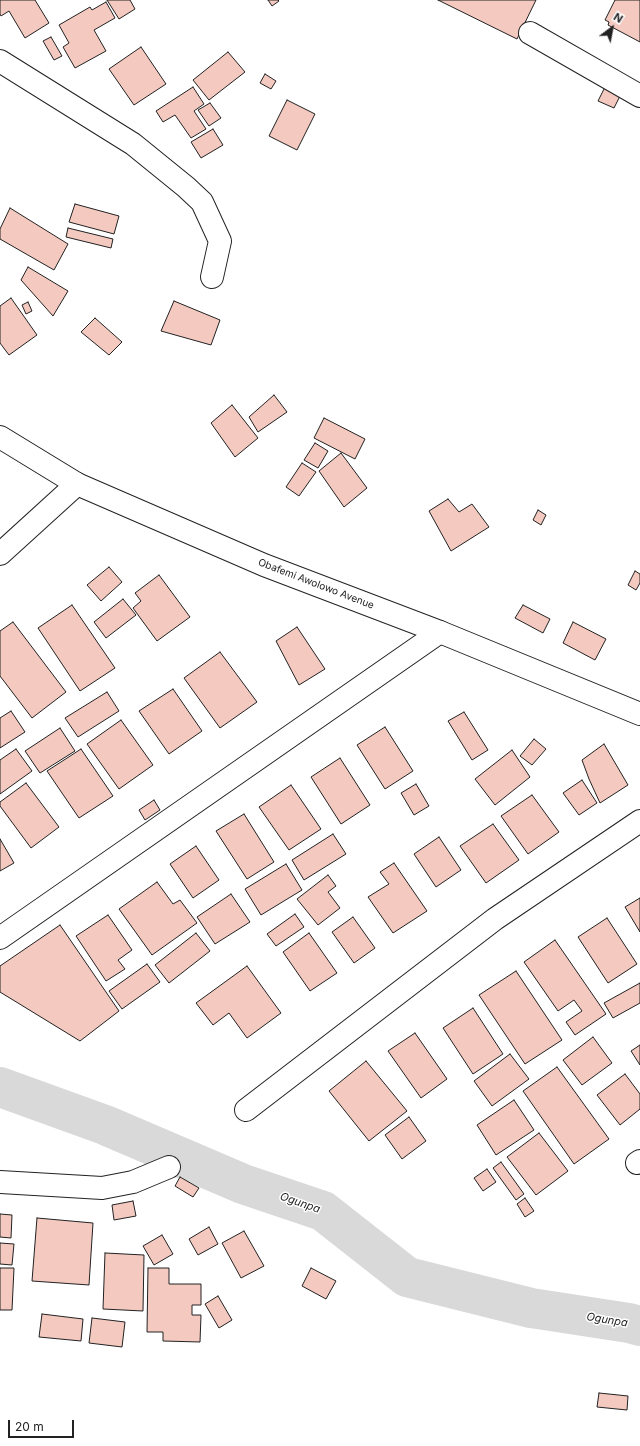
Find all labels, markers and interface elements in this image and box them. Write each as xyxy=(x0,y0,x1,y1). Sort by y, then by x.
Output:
north arrow xyxy=(592,8,632,48)
text: N xyxy=(611,10,626,26)
street label: Obafemi Awolowo Avenue xyxy=(256,556,376,612)
water label: Ogunpa xyxy=(278,1190,322,1216)
water label: Ogunpa xyxy=(585,1310,629,1330)
scale bar xyxy=(10,1412,76,1438)
text: 20 m xyxy=(15,1419,44,1434)

